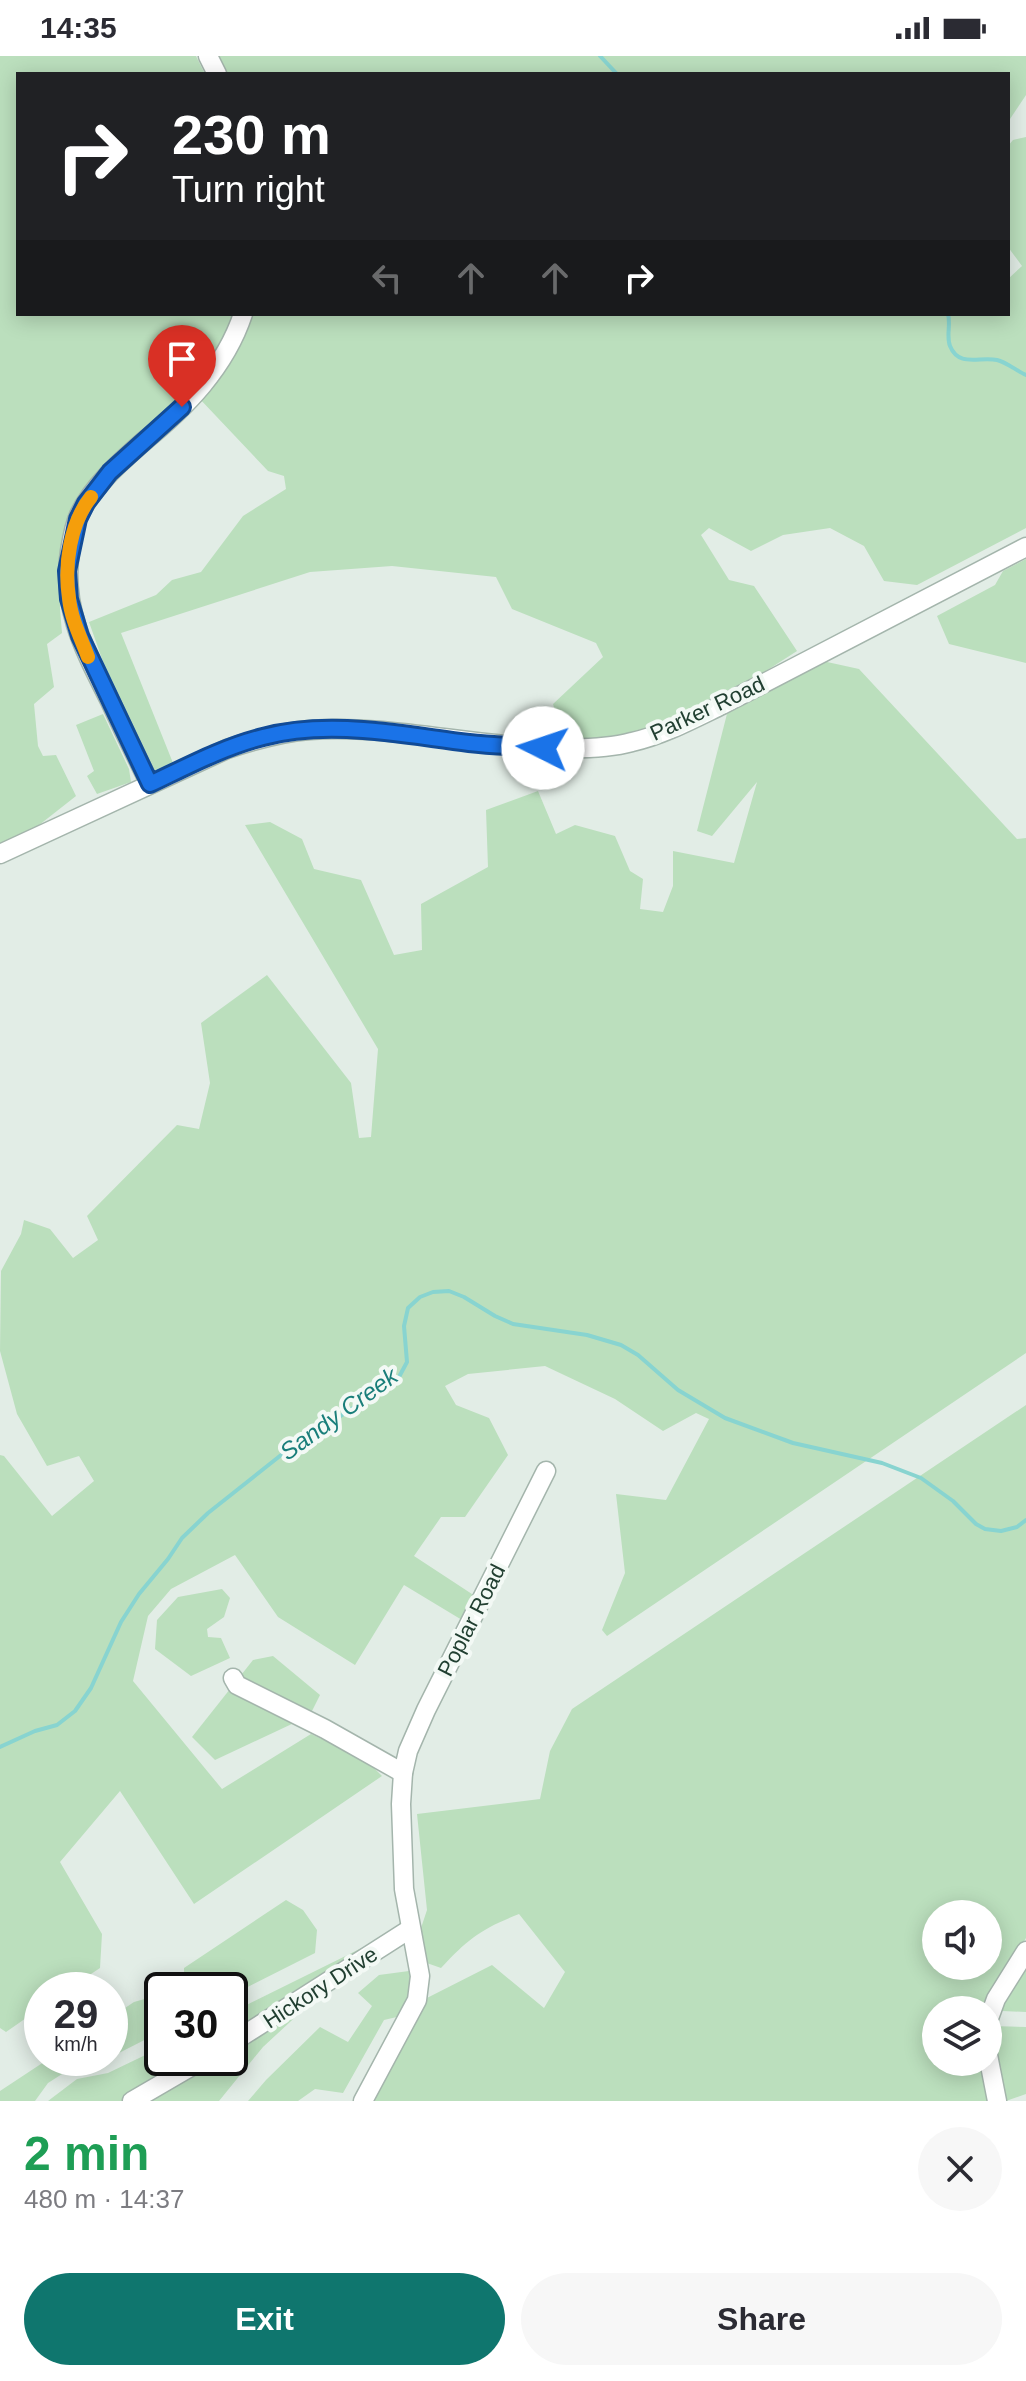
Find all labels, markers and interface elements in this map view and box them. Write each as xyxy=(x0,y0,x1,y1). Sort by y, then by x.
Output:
text: 14:35 xyxy=(40,11,117,44)
text: 230 m xyxy=(172,103,331,166)
icon: right xyxy=(40,104,144,208)
text: Turn right xyxy=(172,169,325,210)
icon: left xyxy=(365,256,409,300)
icon: ahead xyxy=(449,256,493,300)
icon: ahead xyxy=(533,256,577,300)
icon: right xyxy=(617,256,661,300)
pin xyxy=(148,325,216,407)
icon: arrive xyxy=(160,337,204,381)
street label: Parker Road xyxy=(646,671,768,746)
position arrow xyxy=(501,706,585,790)
water label: Sandy Creek xyxy=(275,1361,404,1465)
street label: Poplar Road xyxy=(433,1560,510,1680)
map controls xyxy=(922,1900,1002,2076)
button: sound xyxy=(922,1900,1002,1980)
street label: Hickory Drive xyxy=(259,1941,382,2034)
speed limit sign: 30 xyxy=(144,1972,248,2076)
text: 29 xyxy=(54,1992,98,2036)
button: layers xyxy=(922,1996,1002,2076)
text: km/h xyxy=(54,2033,98,2055)
text: 2 min xyxy=(24,2127,149,2180)
button: close xyxy=(918,2127,1002,2211)
text: 480 m · 14:37 xyxy=(24,2184,184,2214)
button: Exit xyxy=(24,2273,505,2365)
button: Share xyxy=(521,2273,1002,2365)

